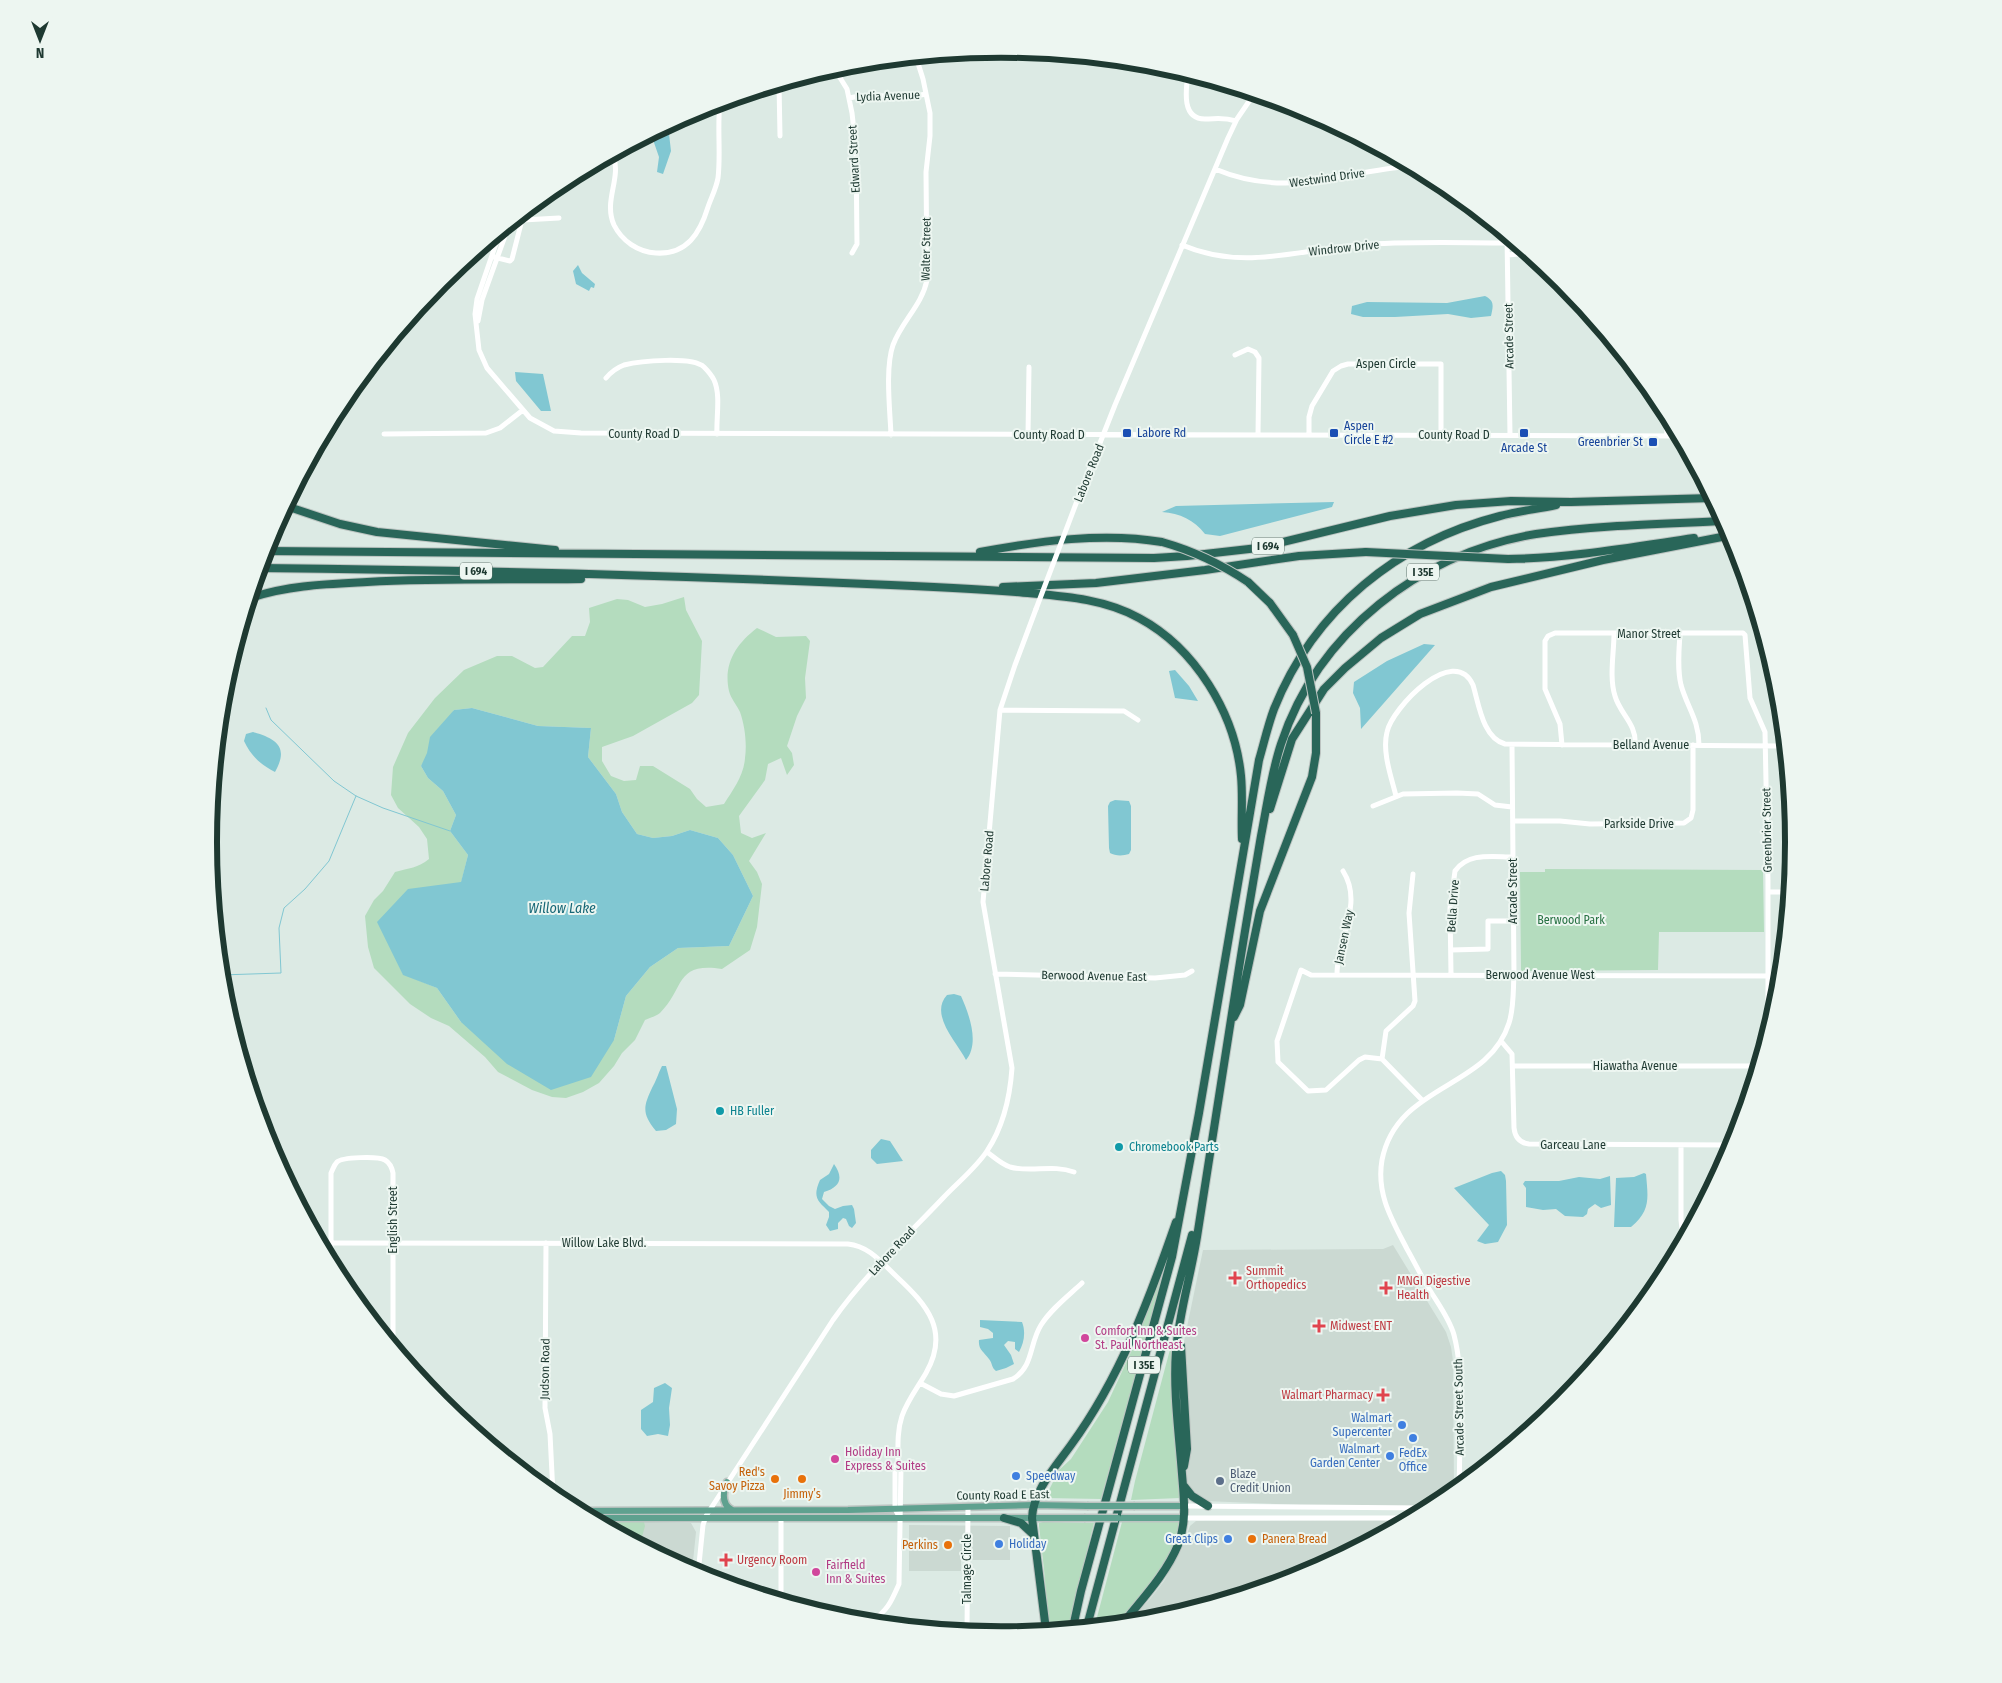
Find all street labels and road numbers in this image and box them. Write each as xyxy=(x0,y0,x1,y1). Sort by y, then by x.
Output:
street label: Lydia Avenue xyxy=(856,88,920,104)
street label: Edward Street xyxy=(845,125,863,193)
street label: Westwind Drive xyxy=(1289,166,1366,190)
street label: Walter Street xyxy=(918,217,934,281)
street label: Windrow Drive xyxy=(1308,237,1380,259)
street label: Arcade Street xyxy=(1501,303,1517,369)
street label: Aspen Circle xyxy=(1356,357,1416,371)
street label: County Road D xyxy=(608,427,680,441)
street label: County Road D xyxy=(1013,428,1085,442)
street label: County Road D xyxy=(1418,428,1490,442)
street label: Labore Road xyxy=(1071,442,1107,504)
road number: I 694 xyxy=(1252,538,1284,554)
road number: I 694 xyxy=(460,562,492,580)
road number: I 35E xyxy=(1407,564,1439,580)
street label: Manor Street xyxy=(1617,627,1681,641)
street label: Belland Avenue xyxy=(1613,738,1689,752)
street label: Greenbrier Street xyxy=(1759,787,1775,873)
street label: Parkside Drive xyxy=(1604,817,1674,831)
street label: Labore Road xyxy=(977,830,997,892)
street label: Arcade Street xyxy=(1506,858,1520,924)
street label: Bella Drive xyxy=(1444,879,1462,933)
street label: Jansen Way xyxy=(1331,908,1357,966)
street label: Berwood Avenue East xyxy=(1041,968,1147,984)
street label: Berwood Avenue West xyxy=(1485,968,1595,982)
street label: Hiawatha Avenue xyxy=(1593,1059,1677,1073)
street label: Garceau Lane xyxy=(1540,1138,1606,1152)
street label: English Street xyxy=(386,1186,400,1254)
street label: Labore Road xyxy=(866,1224,918,1278)
street label: Willow Lake Blvd. xyxy=(562,1236,647,1250)
street label: Judson Road xyxy=(537,1338,553,1400)
road number: I 35E xyxy=(1128,1356,1160,1374)
street label: Arcade Street South xyxy=(1451,1358,1467,1456)
street label: County Road E East xyxy=(956,1487,1050,1503)
street label: Talmage Circle xyxy=(960,1534,974,1604)

